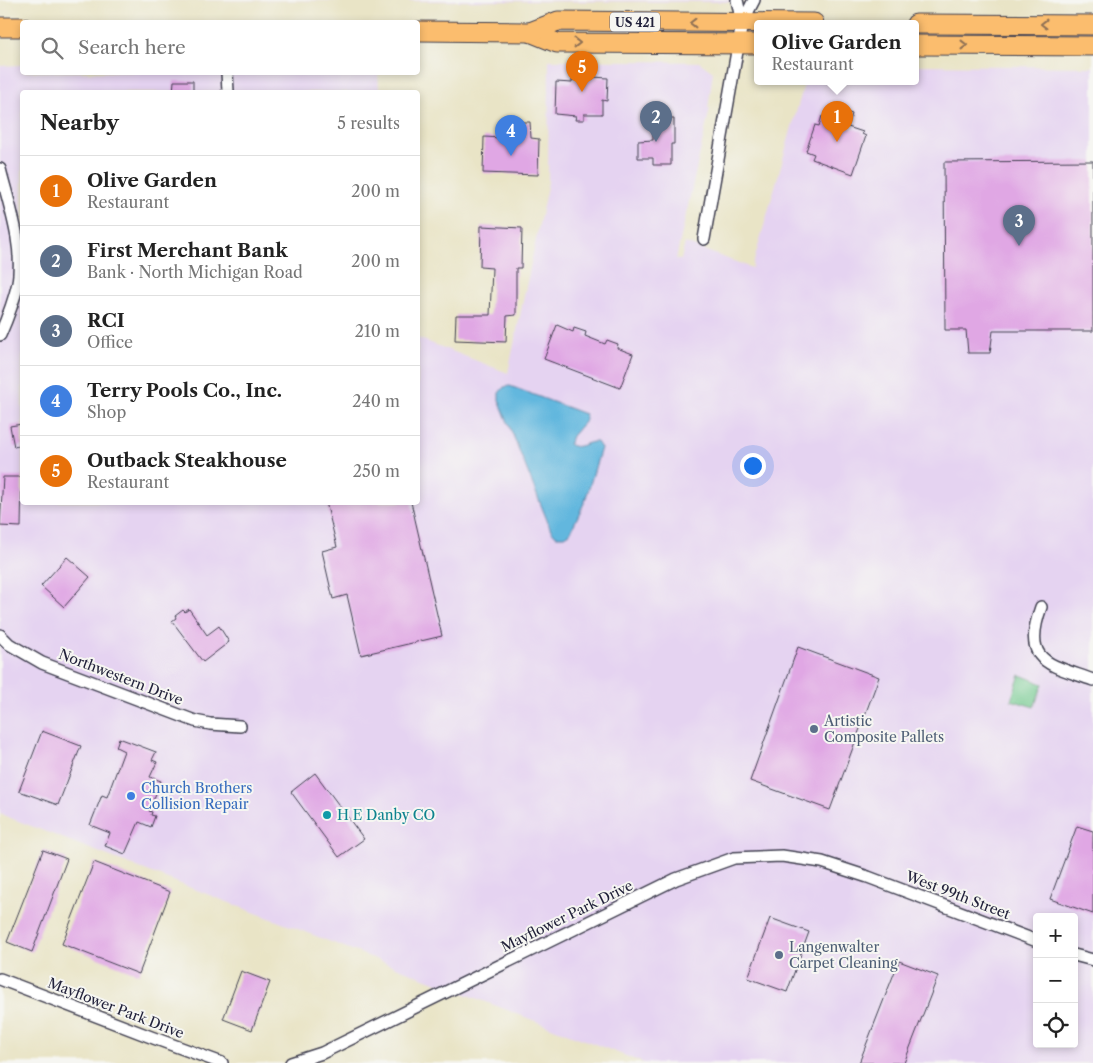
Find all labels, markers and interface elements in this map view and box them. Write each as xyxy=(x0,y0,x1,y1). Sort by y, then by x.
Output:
road number: US 421 xyxy=(610,13,660,32)
one-way arrow xyxy=(689,17,697,28)
one-way arrow xyxy=(1040,19,1048,29)
search box xyxy=(20,20,420,75)
popup xyxy=(754,20,919,85)
text: Olive Garden xyxy=(772,31,901,54)
icon: search xyxy=(38,34,66,62)
text: Search here xyxy=(78,36,186,59)
one-way arrow xyxy=(574,38,581,48)
one-way arrow xyxy=(961,40,969,50)
pin: 5 xyxy=(566,51,598,92)
text: Restaurant xyxy=(772,54,854,74)
pin: 2 xyxy=(640,101,672,142)
pin: 1 xyxy=(821,101,853,142)
text: Nearby xyxy=(40,110,119,135)
text: 5 results xyxy=(337,113,400,133)
pin: 4 xyxy=(495,115,527,156)
text: Olive Garden xyxy=(87,169,217,192)
text: 1 xyxy=(52,181,60,201)
text: 200 m xyxy=(351,181,400,201)
text: Restaurant xyxy=(87,192,169,212)
pin: 3 xyxy=(1003,205,1035,246)
text: First Merchant Bank xyxy=(87,239,288,262)
text: 2 xyxy=(51,251,61,271)
text: 200 m xyxy=(351,251,400,271)
text: Bank · North Michigan Road xyxy=(87,262,303,282)
text: RCI xyxy=(87,309,125,332)
text: 3 xyxy=(51,321,61,341)
text: 210 m xyxy=(355,321,400,341)
text: Office xyxy=(87,332,133,352)
text: Terry Pools Co., Inc. xyxy=(87,379,282,402)
text: 4 xyxy=(51,391,61,411)
text: 240 m xyxy=(352,391,400,411)
text: Shop xyxy=(87,402,126,422)
text: Outback Steakhouse xyxy=(87,449,287,472)
your location xyxy=(740,453,766,479)
text: 5 xyxy=(52,461,60,481)
text: 250 m xyxy=(353,461,400,481)
text: Restaurant xyxy=(87,472,169,492)
street label: Northwestern Drive xyxy=(56,645,186,709)
place label: Artistic Composite Pallets xyxy=(823,712,944,746)
marker: Artistic Composite Pallets xyxy=(808,723,820,735)
place label: Church Brothers Collision Repair xyxy=(141,779,252,813)
marker: Church Brothers Collision Repair xyxy=(125,790,137,802)
place label: H E Danby CO xyxy=(337,806,435,824)
marker: H E Danby CO xyxy=(321,809,333,821)
street label: West 99th Street xyxy=(902,866,1013,923)
street label: Mayflower Park Drive xyxy=(498,876,636,956)
map controls xyxy=(1033,913,1078,1048)
button: + xyxy=(1033,913,1078,958)
place label: Langenwalter Carpet Cleaning xyxy=(789,938,898,972)
marker: Langenwalter Carpet Cleaning xyxy=(773,949,785,961)
button: − xyxy=(1033,958,1078,1003)
street label: Mayflower Park Drive xyxy=(45,974,187,1042)
button: locate xyxy=(1033,1003,1078,1048)

